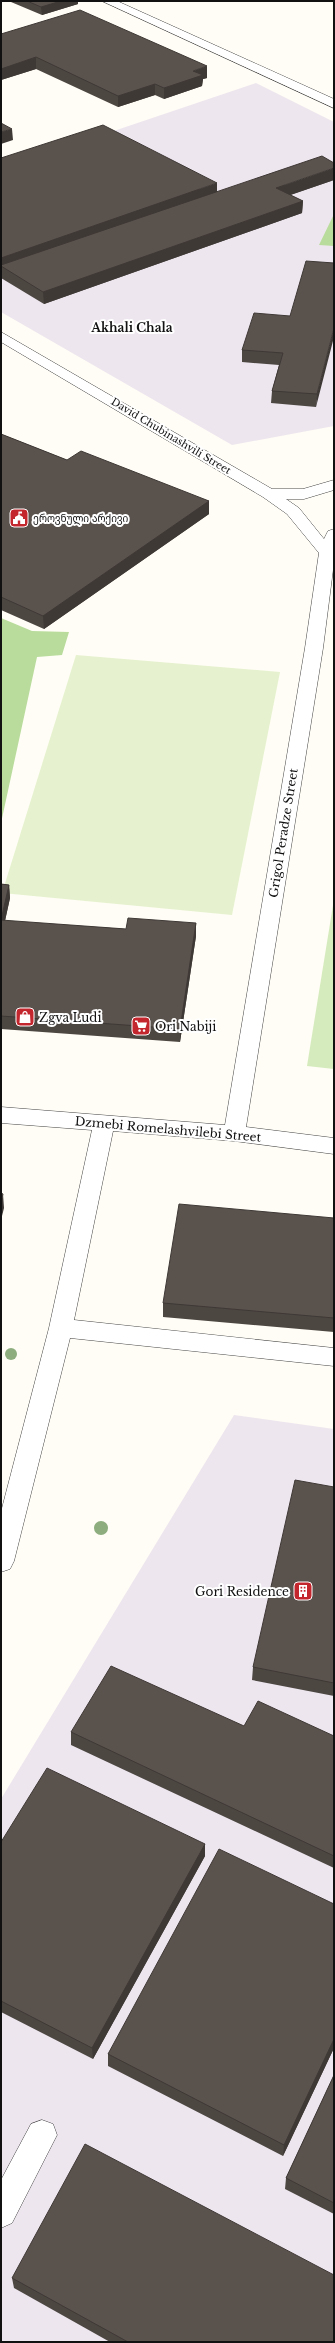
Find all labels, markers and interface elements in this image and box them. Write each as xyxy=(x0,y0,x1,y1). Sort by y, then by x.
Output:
district label: Akhali Chala xyxy=(90,320,173,335)
street label: David Chubinashvili Street xyxy=(109,395,233,477)
public building icon: ეროვნული არქივი xyxy=(8,507,30,529)
place label: ეროვნული არქივი xyxy=(33,512,129,525)
street label: Grigol Peradze Street xyxy=(265,767,301,899)
shop icon: Zgva Ludi xyxy=(14,1006,36,1028)
place label: Zgva Ludi xyxy=(39,1010,102,1025)
supermarket icon: Ori Nabiji xyxy=(130,1015,152,1037)
place label: Ori Nabiji xyxy=(155,1019,216,1034)
street label: Dzmebi Romelashvilebi Street xyxy=(74,1113,262,1145)
building icon: Gori Residence xyxy=(292,1580,314,1602)
place label: Gori Residence xyxy=(195,1584,289,1599)

